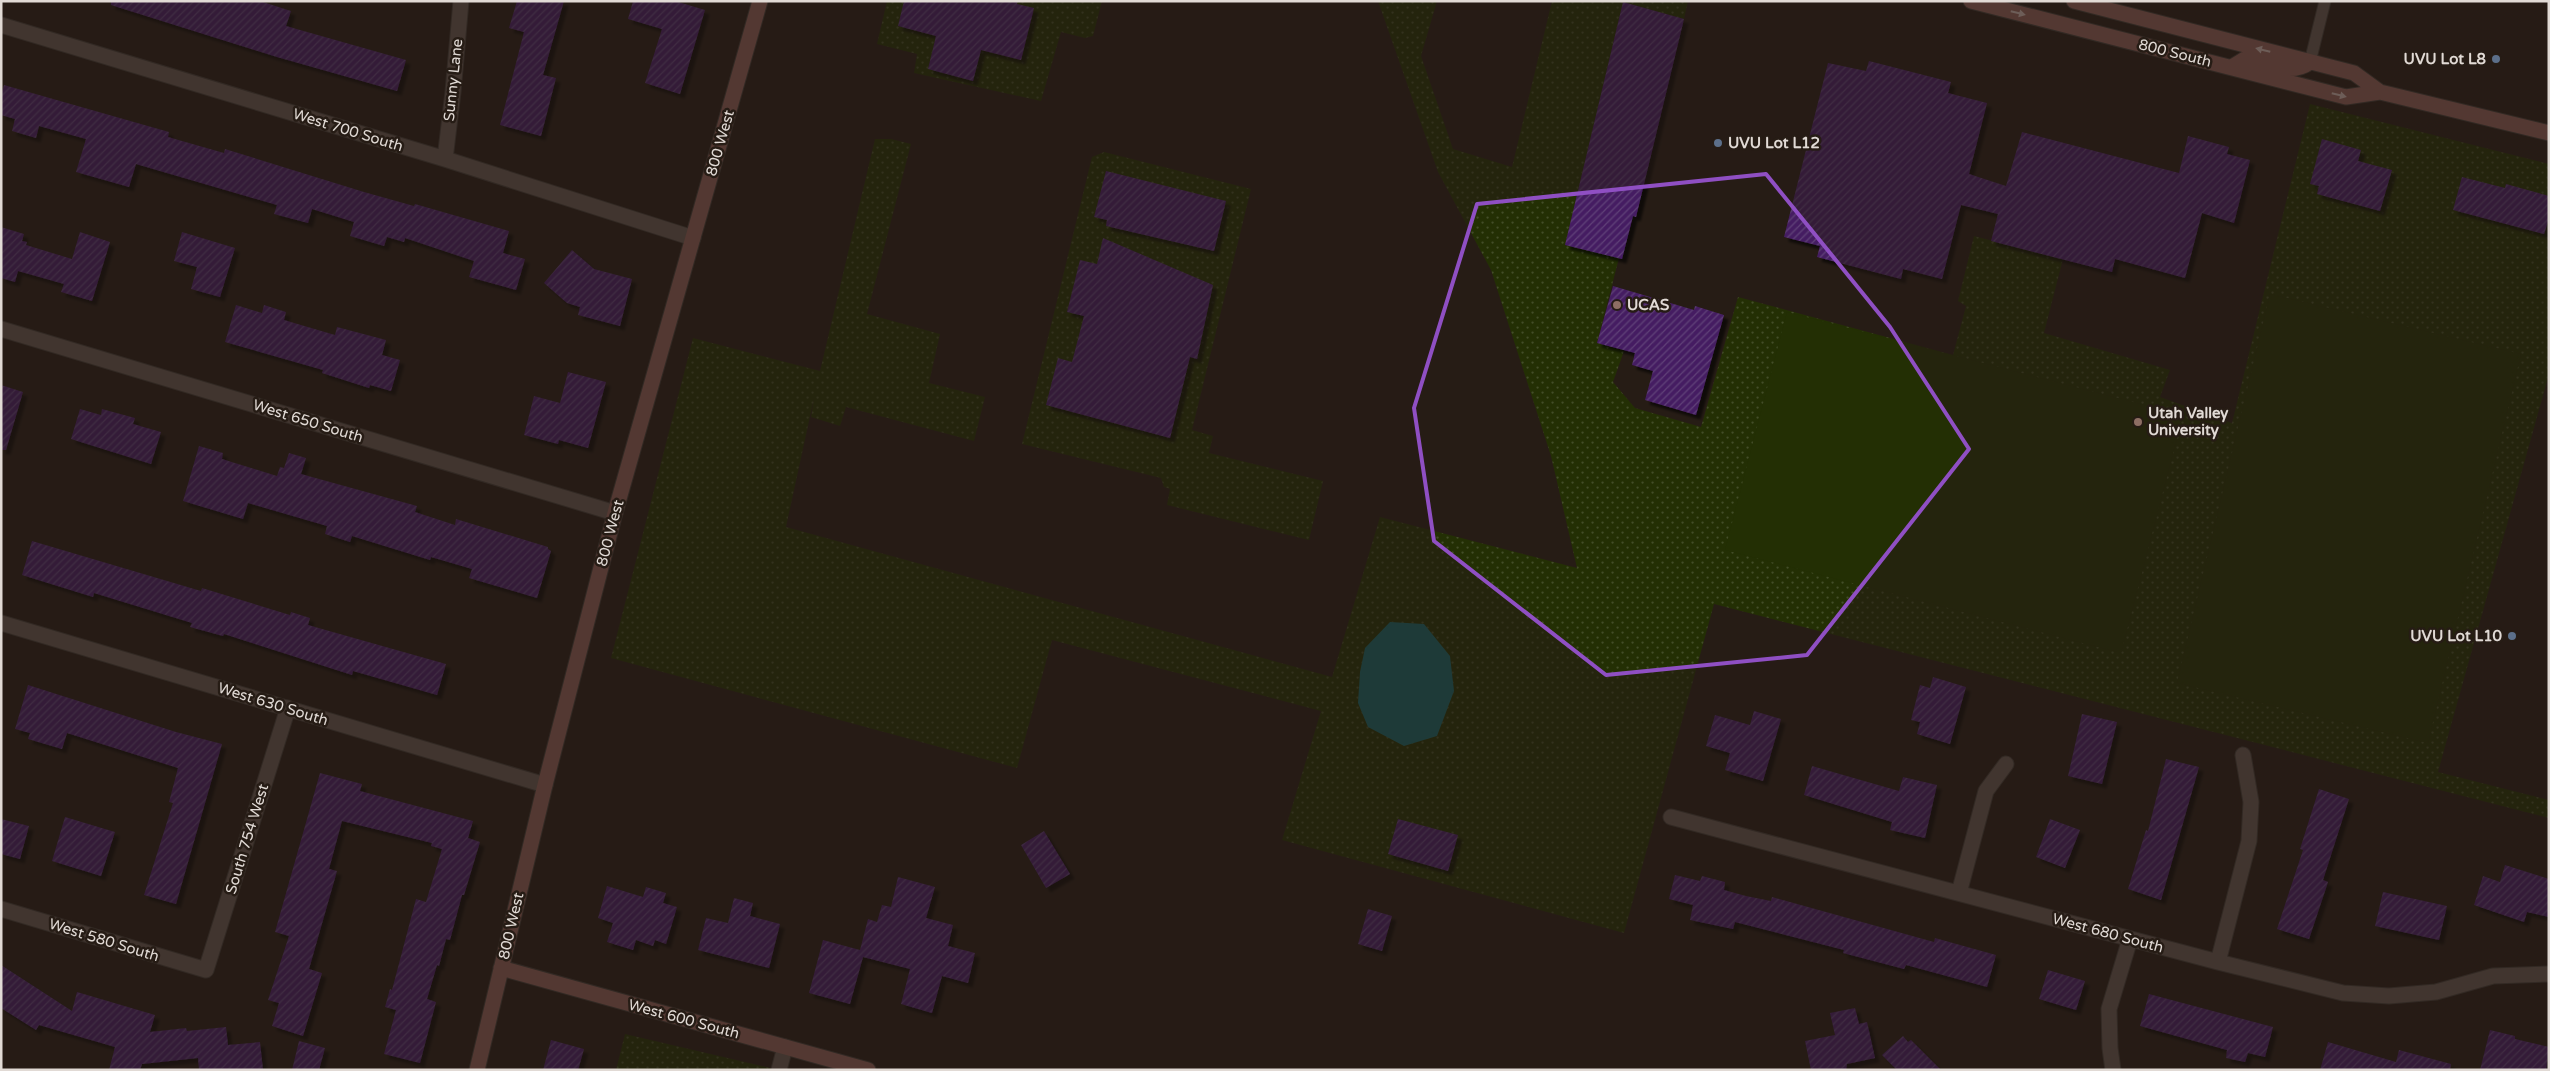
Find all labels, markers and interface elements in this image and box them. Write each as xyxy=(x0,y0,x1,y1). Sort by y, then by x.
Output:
one-way arrow xyxy=(2011,9,2026,17)
street label: 800 South xyxy=(2137,35,2213,71)
street label: Sunny Lane xyxy=(440,38,466,122)
one-way arrow xyxy=(2256,45,2271,53)
place label: UVU Lot L8 xyxy=(2404,50,2487,68)
marker: UVU Lot L8 xyxy=(2490,53,2502,65)
one-way arrow xyxy=(2331,91,2347,99)
street label: West 700 South xyxy=(291,105,405,155)
street label: 800 West xyxy=(702,108,738,178)
place label: UVU Lot L12 xyxy=(1728,134,1820,152)
marker: UVU Lot L12 xyxy=(1712,137,1724,149)
place label: UCAS xyxy=(1627,296,1669,314)
marker: UCAS xyxy=(1611,299,1623,311)
street label: West 650 South xyxy=(251,396,365,446)
place label: Utah Valley University xyxy=(2148,404,2228,440)
marker: Utah Valley University xyxy=(2132,416,2144,428)
street label: 800 West xyxy=(593,498,628,568)
place label: UVU Lot L10 xyxy=(2410,627,2503,645)
marker: UVU Lot L10 xyxy=(2506,630,2518,642)
street label: West 630 South xyxy=(216,679,330,729)
street label: South 754 West xyxy=(222,781,272,896)
street label: 800 West xyxy=(495,891,527,961)
street label: West 680 South xyxy=(2050,910,2166,956)
street label: West 580 South xyxy=(47,915,161,965)
street label: West 600 South xyxy=(626,996,742,1042)

